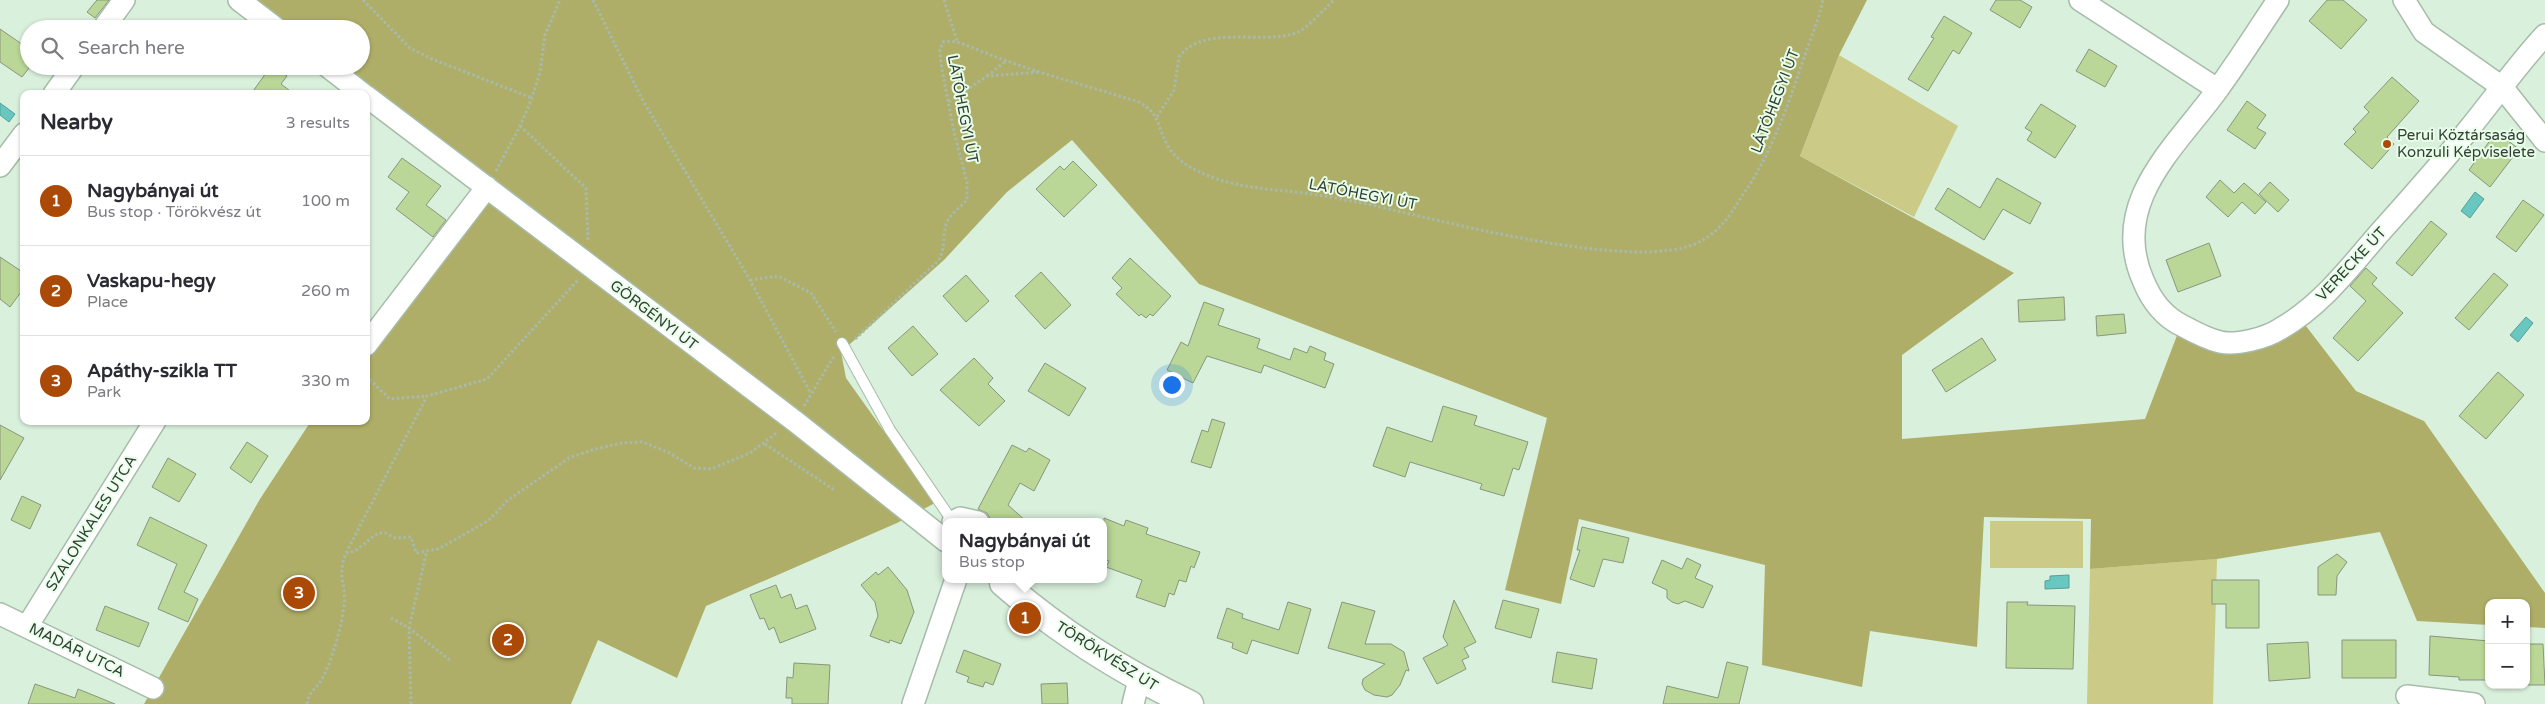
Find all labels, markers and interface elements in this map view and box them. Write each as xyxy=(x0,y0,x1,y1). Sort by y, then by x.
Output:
search box xyxy=(20,20,370,75)
icon: search xyxy=(38,34,66,62)
text: Search here xyxy=(78,37,185,59)
street label: LÁTÓHEGYI ÚT xyxy=(1747,46,1803,156)
street label: LÁTÓHEGYI ÚT xyxy=(944,53,982,165)
text: Nearby xyxy=(40,110,113,135)
text: 3 results xyxy=(286,113,350,133)
place label: Perui Köztársaság Konzuli Képviselete xyxy=(2397,126,2535,161)
marker: Perui Köztársaság Konzuli Képviselete xyxy=(2381,138,2393,150)
street label: LÁTÓHEGYI ÚT xyxy=(1307,175,1419,213)
text: Nagybányai út xyxy=(87,180,218,202)
text: 1 xyxy=(51,191,61,211)
text: 100 m xyxy=(301,191,350,211)
text: Bus stop · Törökvész út xyxy=(87,202,261,222)
street label: VERECKE ÚT xyxy=(2312,223,2390,305)
text: Vaskapu-hegy xyxy=(87,270,216,292)
street label: GÖRGÉNYI ÚT xyxy=(606,276,702,354)
text: 2 xyxy=(51,281,61,301)
text: 260 m xyxy=(301,281,350,301)
text: Place xyxy=(87,292,128,312)
text: Apáthy-szikla TT xyxy=(87,360,237,382)
text: 3 xyxy=(51,371,61,391)
text: 330 m xyxy=(301,371,350,391)
your location xyxy=(1159,372,1185,398)
text: Park xyxy=(87,382,121,402)
street label: SZALONKALES UTCA xyxy=(42,452,140,594)
popup xyxy=(942,518,1107,583)
text: Nagybányai út xyxy=(959,530,1090,552)
text: Bus stop xyxy=(959,552,1025,572)
pin: 3 xyxy=(283,574,315,612)
pin: 1 xyxy=(1009,599,1041,637)
map controls xyxy=(2485,599,2530,689)
button: + xyxy=(2485,599,2530,644)
street label: TÖRÖKVÉSZ ÚT xyxy=(1053,617,1161,695)
street label: MADÁR UTCA xyxy=(26,619,128,681)
pin: 2 xyxy=(492,621,524,659)
button: − xyxy=(2485,644,2530,689)

